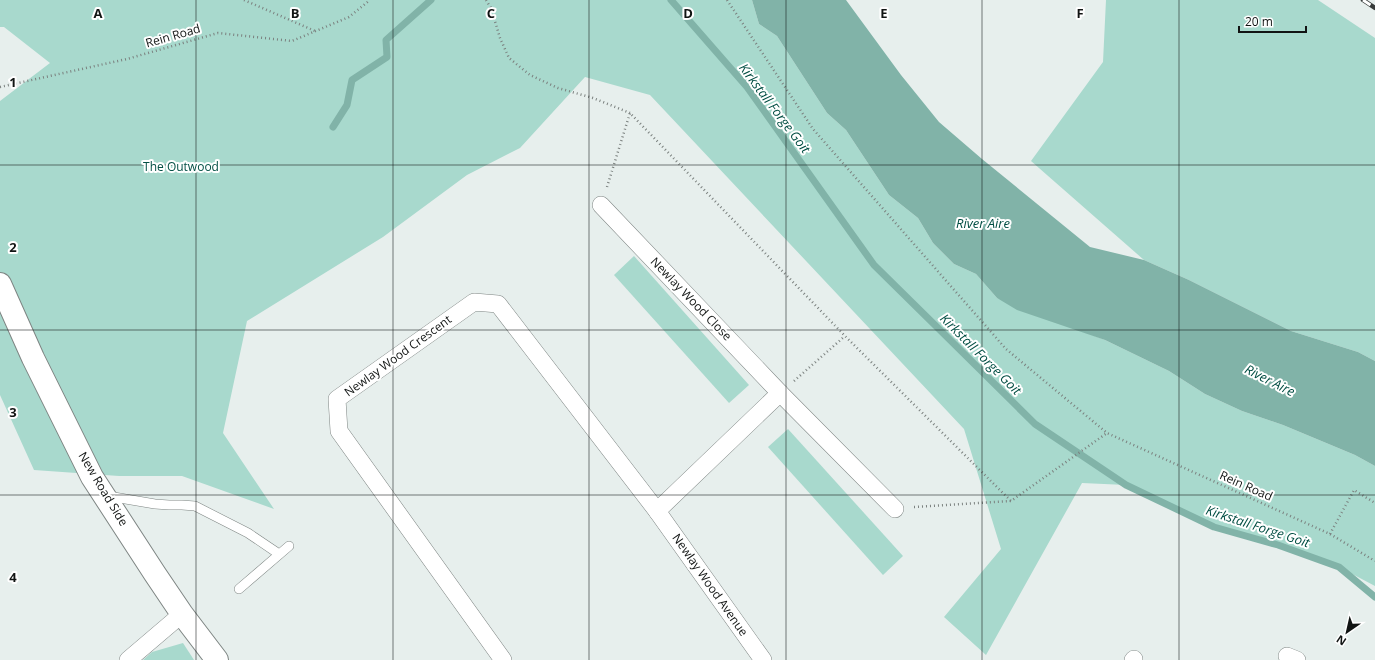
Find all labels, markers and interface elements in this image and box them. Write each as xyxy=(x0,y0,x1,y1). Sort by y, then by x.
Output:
text: A xyxy=(94,4,103,22)
text: B xyxy=(291,4,300,22)
text: C xyxy=(487,4,495,22)
text: D xyxy=(683,4,693,22)
text: E xyxy=(880,4,888,22)
text: F xyxy=(1076,4,1084,22)
scale bar xyxy=(1239,8,1306,34)
text: 20 m xyxy=(1245,13,1273,30)
street label: Rein Road xyxy=(143,20,202,51)
water label: Kirkstall Forge Goit xyxy=(735,59,815,157)
text: 1 xyxy=(9,73,17,91)
park label: The Outwood xyxy=(143,158,219,175)
water label: River Aire xyxy=(956,214,1010,232)
text: 2 xyxy=(9,238,17,256)
street label: Newlay Wood Close xyxy=(647,253,736,344)
water label: Kirkstall Forge Goit xyxy=(936,309,1026,399)
street label: Newlay Wood Crescent xyxy=(341,311,455,400)
water label: River Aire xyxy=(1242,360,1299,400)
text: 3 xyxy=(9,403,17,421)
street label: New Road Side xyxy=(75,449,132,529)
street label: Rein Road xyxy=(1217,466,1275,505)
water label: Kirkstall Forge Goit xyxy=(1204,501,1313,551)
street label: Newlay Wood Avenue xyxy=(669,530,752,640)
text: 4 xyxy=(9,568,17,586)
north arrow xyxy=(1327,612,1367,652)
text: N xyxy=(1333,632,1349,649)

